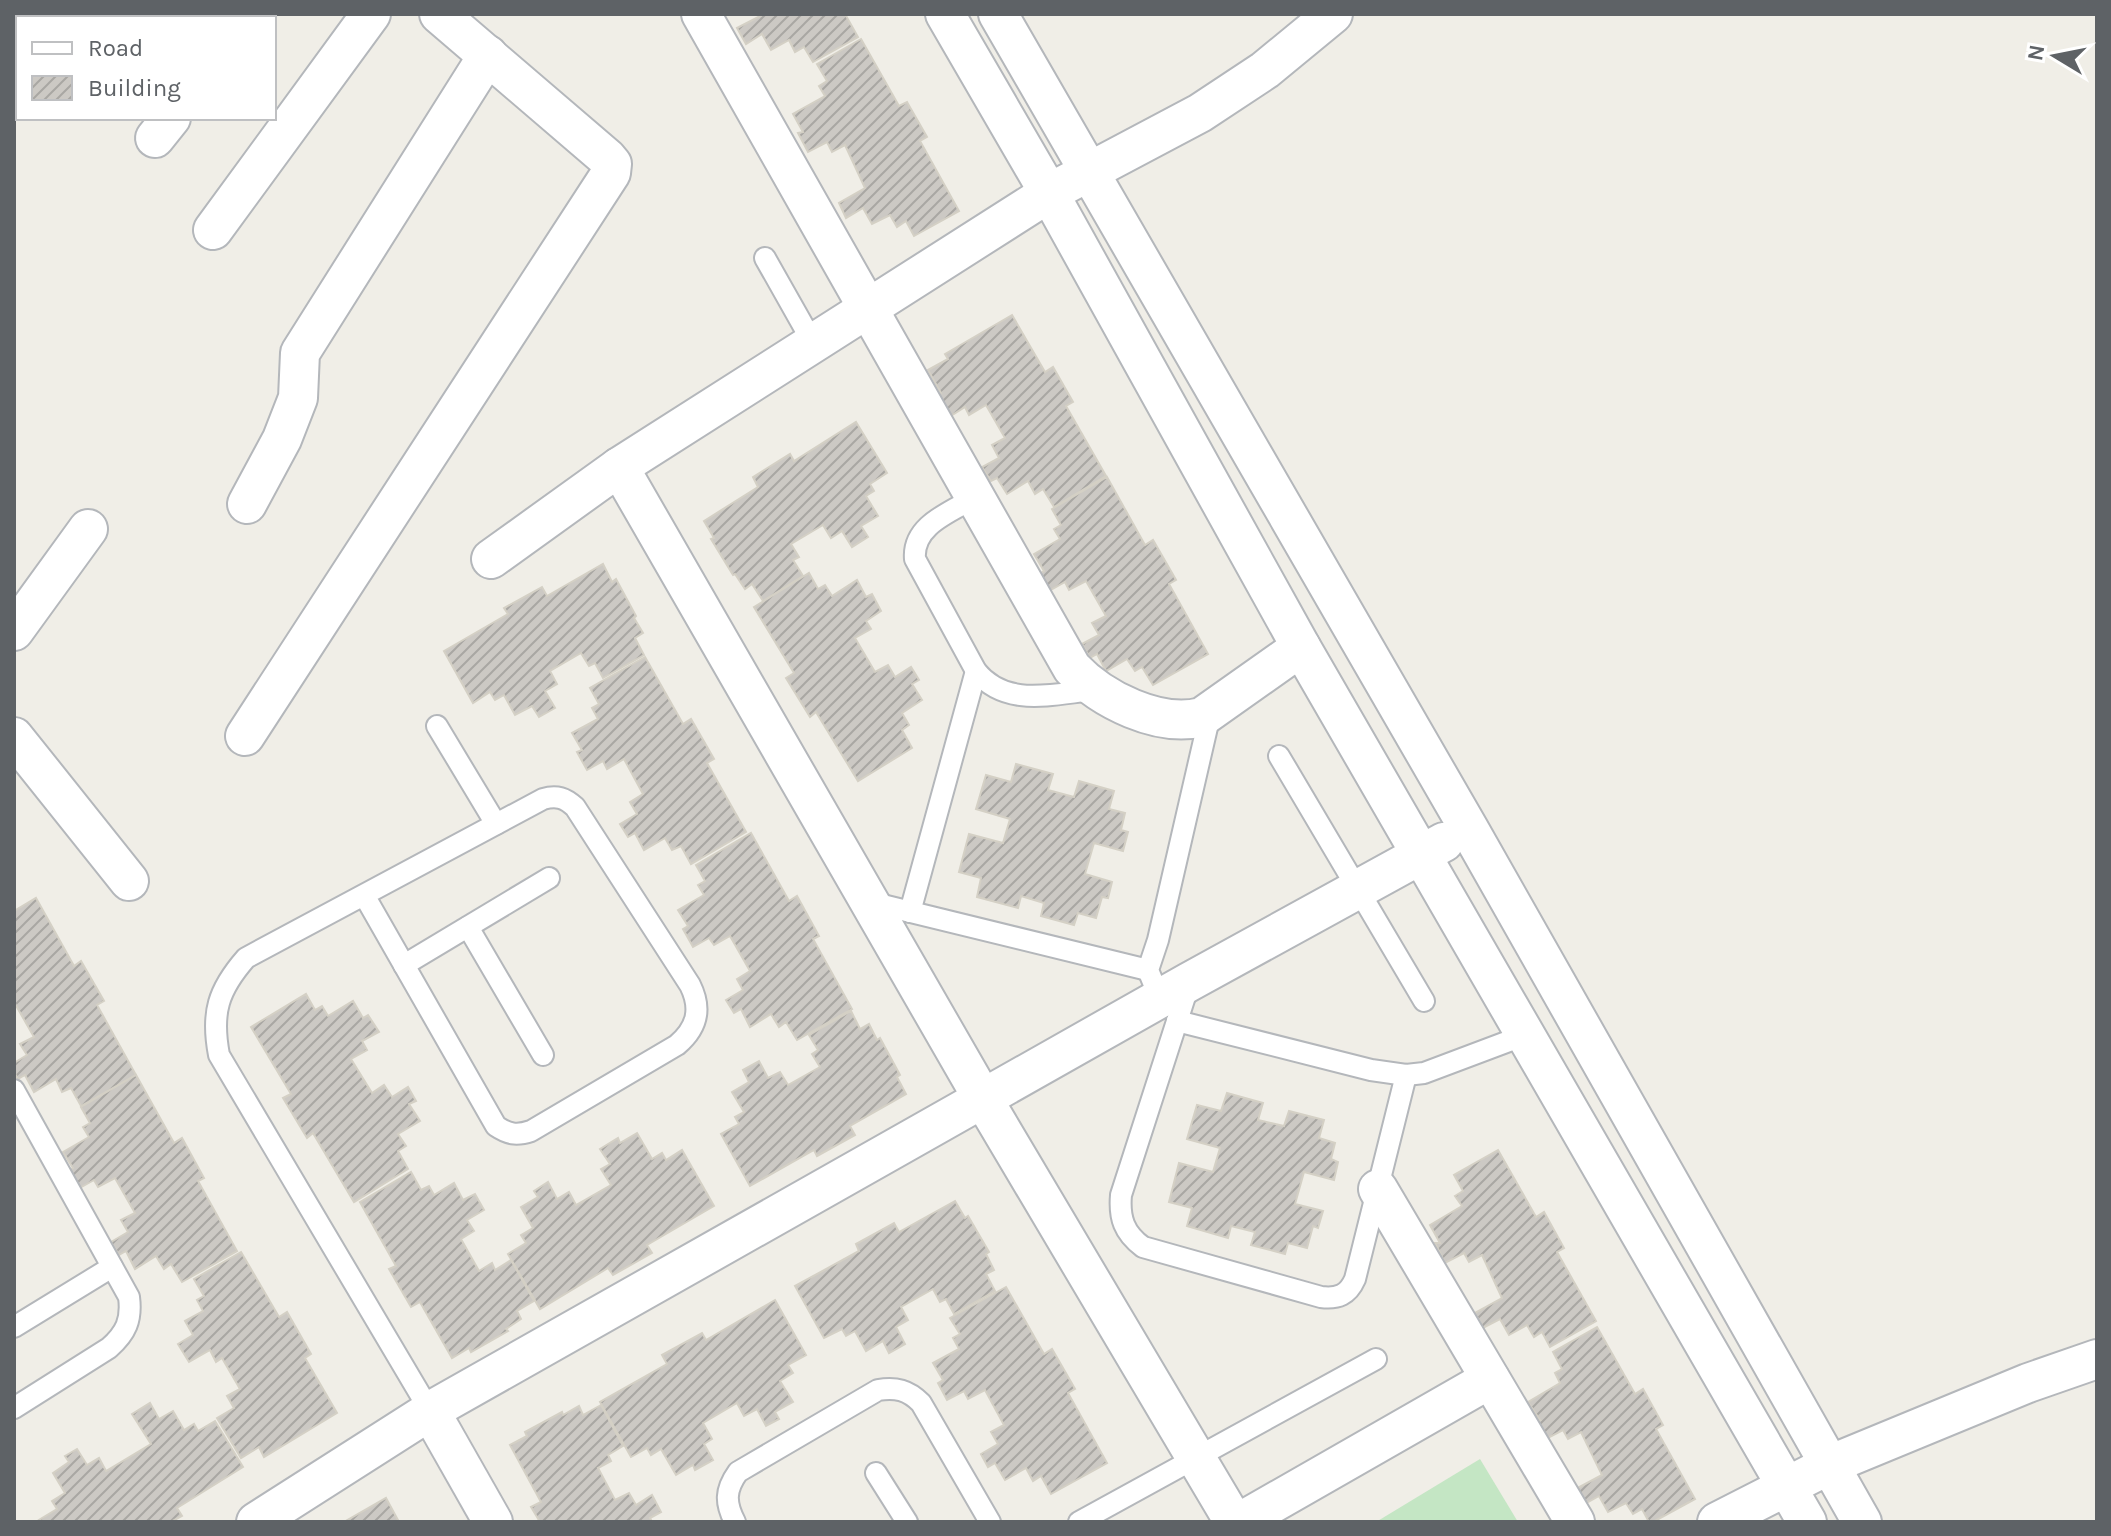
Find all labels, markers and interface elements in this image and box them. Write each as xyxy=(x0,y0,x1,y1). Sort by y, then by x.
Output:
legend xyxy=(16,16,276,120)
north arrow xyxy=(2015,16,2095,96)
text: Road xyxy=(88,34,143,62)
text: N xyxy=(2022,43,2050,63)
text: Building xyxy=(88,74,181,102)

